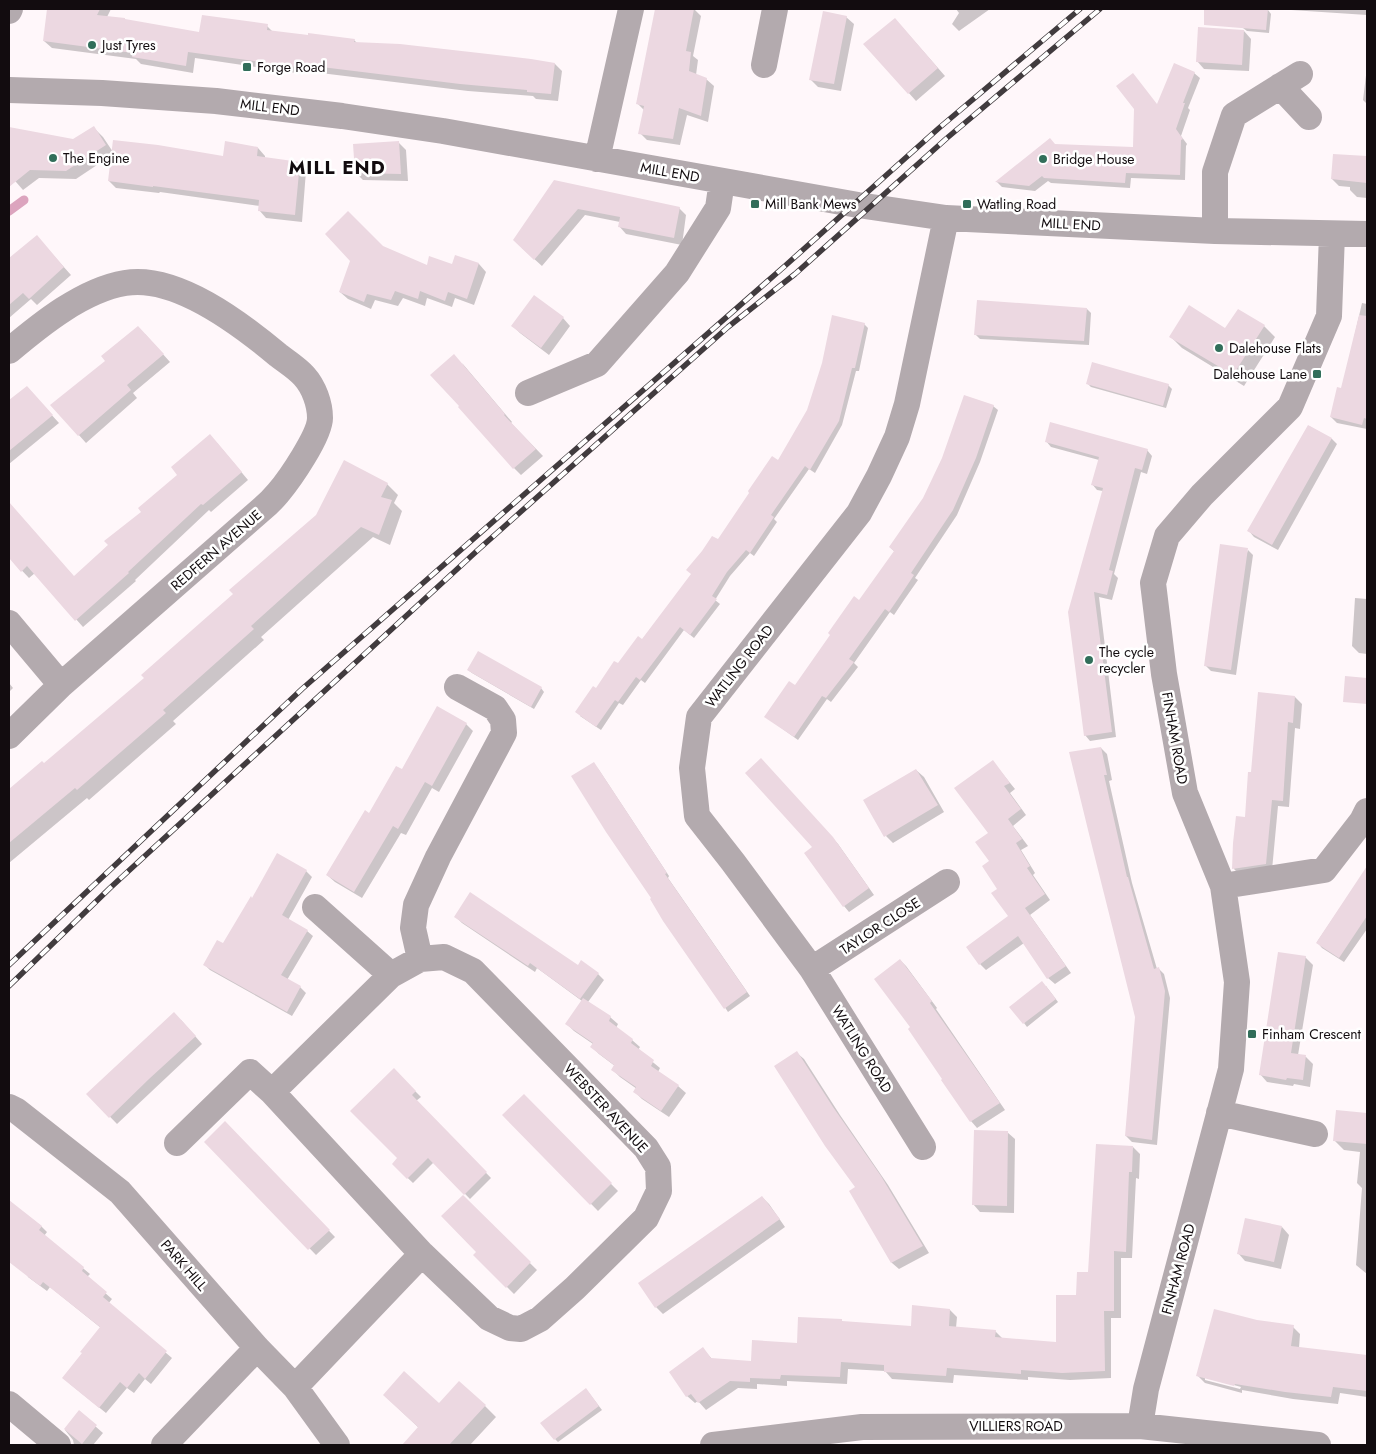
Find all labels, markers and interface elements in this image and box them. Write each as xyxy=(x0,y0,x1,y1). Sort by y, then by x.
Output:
place label: Just Tyres xyxy=(100,35,156,55)
marker: Just Tyres xyxy=(86,39,98,51)
place label: Forge Road xyxy=(257,57,325,77)
marker: Forge Road xyxy=(241,61,253,73)
street label: MILL END xyxy=(239,93,301,121)
place label: The Engine xyxy=(63,148,130,168)
place label: Bridge House xyxy=(1053,149,1134,169)
marker: The Engine xyxy=(47,152,59,164)
marker: Bridge House xyxy=(1037,153,1049,165)
district label: MILL END xyxy=(288,154,386,181)
street label: MILL END xyxy=(639,157,701,187)
place label: Mill Bank Mews xyxy=(765,194,857,214)
place label: Watling Road xyxy=(977,194,1056,214)
marker: Mill Bank Mews xyxy=(749,198,761,210)
marker: Watling Road xyxy=(961,198,973,210)
street label: MILL END xyxy=(1041,212,1101,236)
place label: Dalehouse Flats xyxy=(1229,338,1321,358)
marker: Dalehouse Flats xyxy=(1213,342,1225,354)
place label: Dalehouse Lane xyxy=(1213,364,1307,384)
marker: Dalehouse Lane xyxy=(1311,368,1323,380)
street label: REDFERN AVENUE xyxy=(166,505,266,595)
street label: WATLING ROAD xyxy=(700,620,778,712)
place label: The cycle recycler xyxy=(1099,642,1154,678)
marker: The cycle recycler xyxy=(1083,654,1095,666)
street label: FINHAM ROAD xyxy=(1157,690,1193,786)
street label: TAYLOR CLOSE xyxy=(836,893,924,959)
street label: WATLING ROAD xyxy=(827,1001,897,1097)
place label: Finham Crescent xyxy=(1262,1024,1361,1044)
marker: Finham Crescent xyxy=(1246,1028,1258,1040)
street label: WEBSTER AVENUE xyxy=(559,1059,653,1157)
street label: FINHAM ROAD xyxy=(1156,1221,1200,1317)
street label: PARK HILL xyxy=(156,1235,212,1295)
street label: VILLIERS ROAD xyxy=(969,1416,1063,1436)

